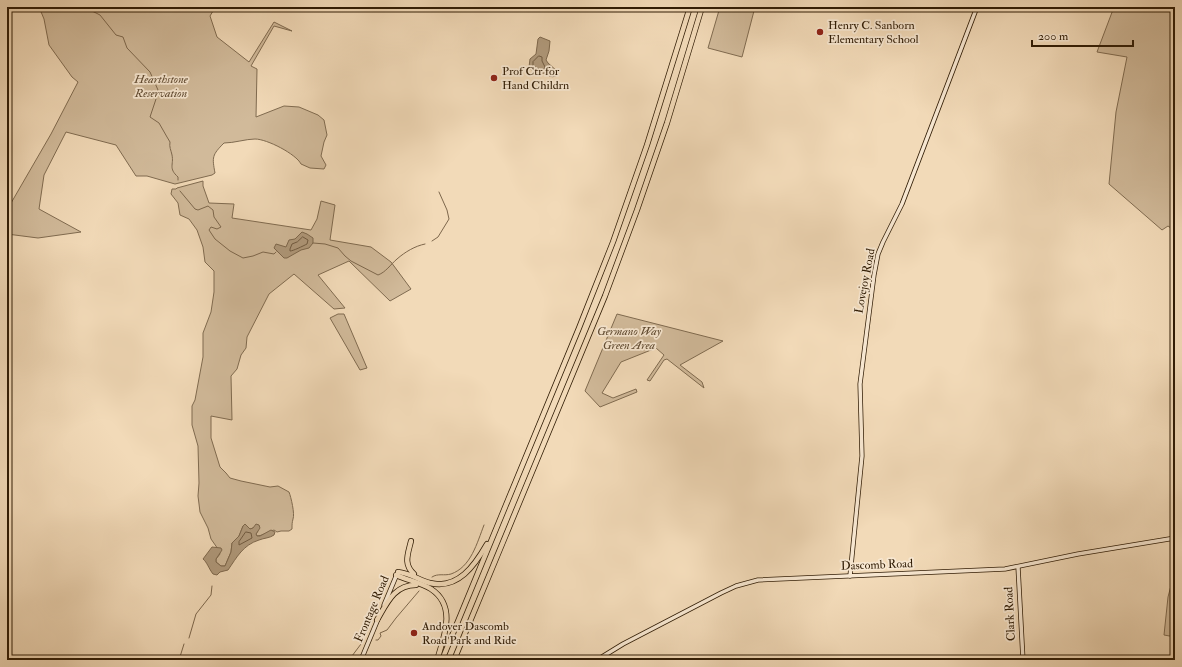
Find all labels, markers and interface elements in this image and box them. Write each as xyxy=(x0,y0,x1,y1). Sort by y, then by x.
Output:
place label: Henry C. Sanborn Elementary School xyxy=(828,18,919,47)
scale bar xyxy=(1032,22,1133,48)
marker: Henry C. Sanborn Elementary School xyxy=(815,27,825,37)
text: 200 m xyxy=(1038,29,1069,44)
place label: Prof Ctr for Hand Childrn xyxy=(502,64,569,93)
park label: Hearthstone Reservation xyxy=(133,72,189,101)
marker: Prof Ctr for Hand Childrn xyxy=(489,73,499,83)
street label: Lovejoy Road xyxy=(851,247,879,315)
park label: Germano Way Green Area xyxy=(597,324,662,353)
street label: Dascomb Road xyxy=(841,556,913,574)
street label: Frontage Road xyxy=(351,573,393,645)
street label: Clark Road xyxy=(1001,586,1019,642)
place label: Andover Dascomb Road Park and Ride xyxy=(421,619,516,648)
marker: Andover Dascomb Road Park and Ride xyxy=(409,628,419,638)

